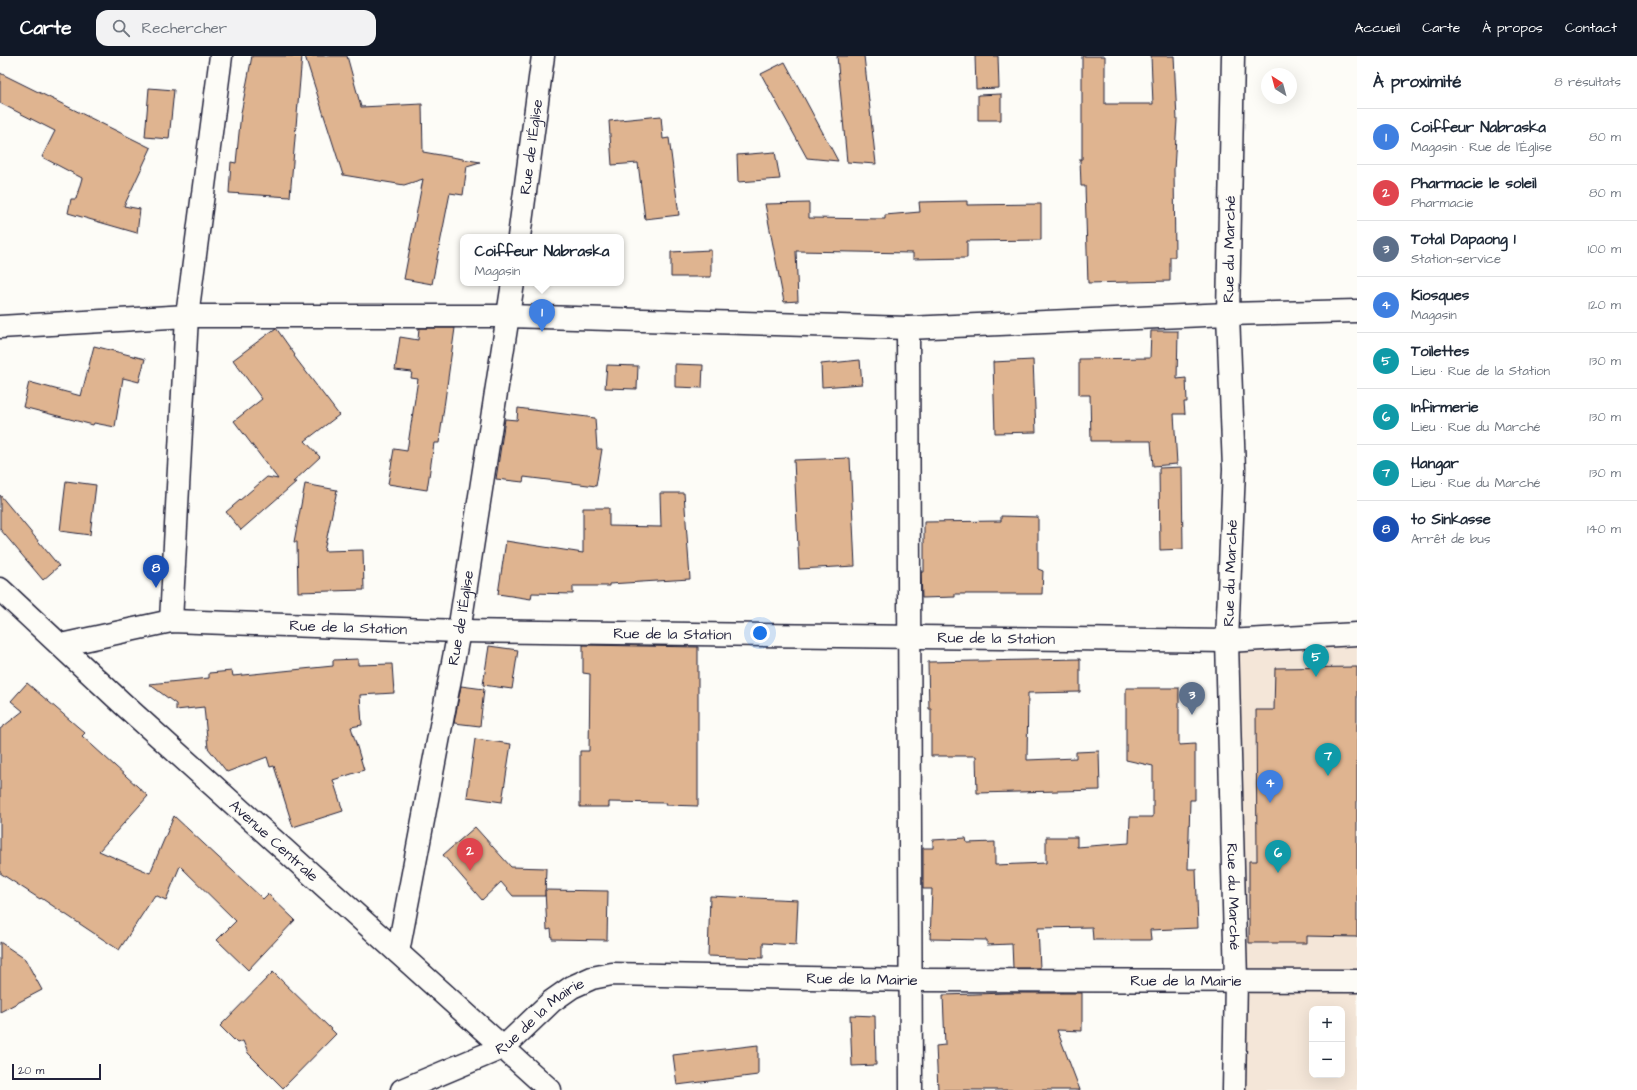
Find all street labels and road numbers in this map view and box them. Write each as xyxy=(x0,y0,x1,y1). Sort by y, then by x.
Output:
street label: Rue de l'Église xyxy=(515,98,548,196)
street label: Rue du Marché xyxy=(1218,195,1241,303)
street label: Rue du Marché xyxy=(1218,519,1243,627)
street label: Rue de l'Église xyxy=(443,569,479,667)
street label: Rue de la Station xyxy=(289,615,408,640)
street label: Rue de la Station xyxy=(613,623,732,646)
street label: Rue de la Station xyxy=(937,627,1056,650)
street label: Avenue Centrale xyxy=(225,795,323,887)
street label: Rue du Marché xyxy=(1221,843,1245,950)
street label: Rue de la Mairie xyxy=(806,968,918,991)
street label: Rue de la Mairie xyxy=(1130,970,1242,992)
street label: Rue de la Mairie xyxy=(492,973,588,1060)

